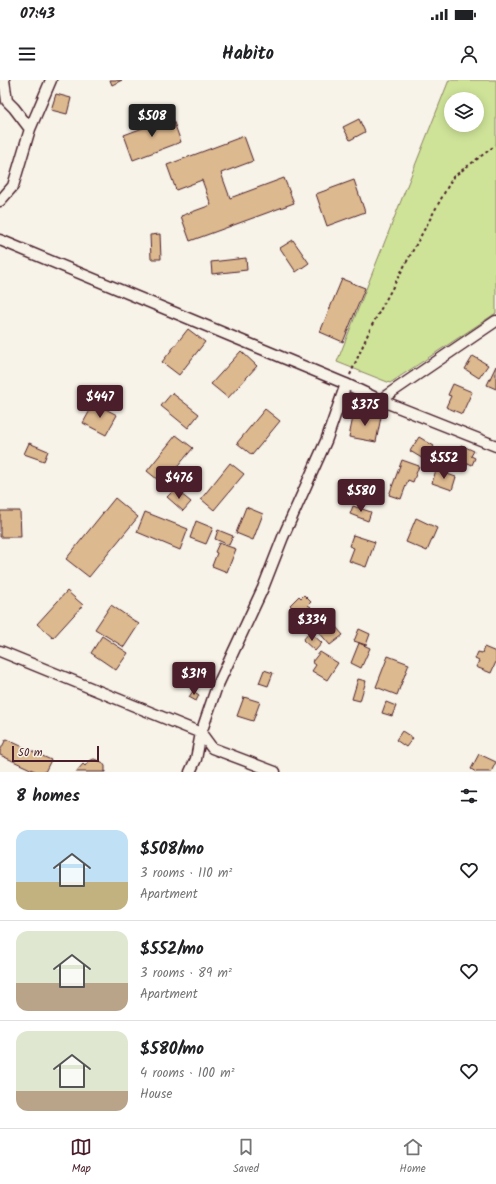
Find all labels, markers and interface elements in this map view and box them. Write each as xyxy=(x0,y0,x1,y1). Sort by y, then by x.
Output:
text: 07:43 xyxy=(20,2,55,26)
text: Habito xyxy=(222,40,274,69)
icon: menu xyxy=(16,43,38,65)
icon: person xyxy=(458,43,480,65)
map controls xyxy=(444,92,484,132)
button: layers xyxy=(444,92,484,132)
pin: $508 xyxy=(128,104,176,138)
text: $508 xyxy=(138,106,166,127)
pin: $447 xyxy=(76,385,124,419)
text: $447 xyxy=(86,387,114,408)
pin: $375 xyxy=(341,393,389,427)
text: $375 xyxy=(351,395,379,416)
pin: $552 xyxy=(420,446,468,480)
text: $552 xyxy=(430,448,458,469)
pin: $476 xyxy=(155,466,203,500)
text: $476 xyxy=(165,468,193,489)
pin: $580 xyxy=(337,479,385,513)
text: $580 xyxy=(347,481,375,502)
pin: $334 xyxy=(288,608,336,642)
text: $334 xyxy=(297,610,327,631)
pin: $319 xyxy=(170,662,218,696)
text: $319 xyxy=(181,664,207,685)
scale bar xyxy=(12,744,99,763)
text: 50 m xyxy=(18,744,43,762)
text: 8 homes xyxy=(16,783,80,810)
icon: filters xyxy=(458,785,480,807)
text: $508/mo xyxy=(140,836,204,863)
icon: home xyxy=(48,846,96,894)
icon: heart xyxy=(458,859,480,881)
text: 3 rooms · 110 m² xyxy=(140,863,232,884)
text: Apartment xyxy=(140,884,198,905)
text: $552/mo xyxy=(140,936,204,963)
icon: home xyxy=(48,947,96,995)
icon: heart xyxy=(458,960,480,982)
text: 3 rooms · 89 m² xyxy=(140,963,232,984)
text: Apartment xyxy=(140,984,198,1005)
text: $580/mo xyxy=(140,1036,204,1063)
icon: home xyxy=(48,1047,96,1095)
icon: heart xyxy=(458,1060,480,1082)
text: 4 rooms · 100 m² xyxy=(140,1063,235,1084)
text: House xyxy=(140,1084,172,1105)
tab: Map xyxy=(70,1136,92,1178)
tab: Saved xyxy=(233,1136,259,1178)
tab: Home xyxy=(400,1136,426,1178)

